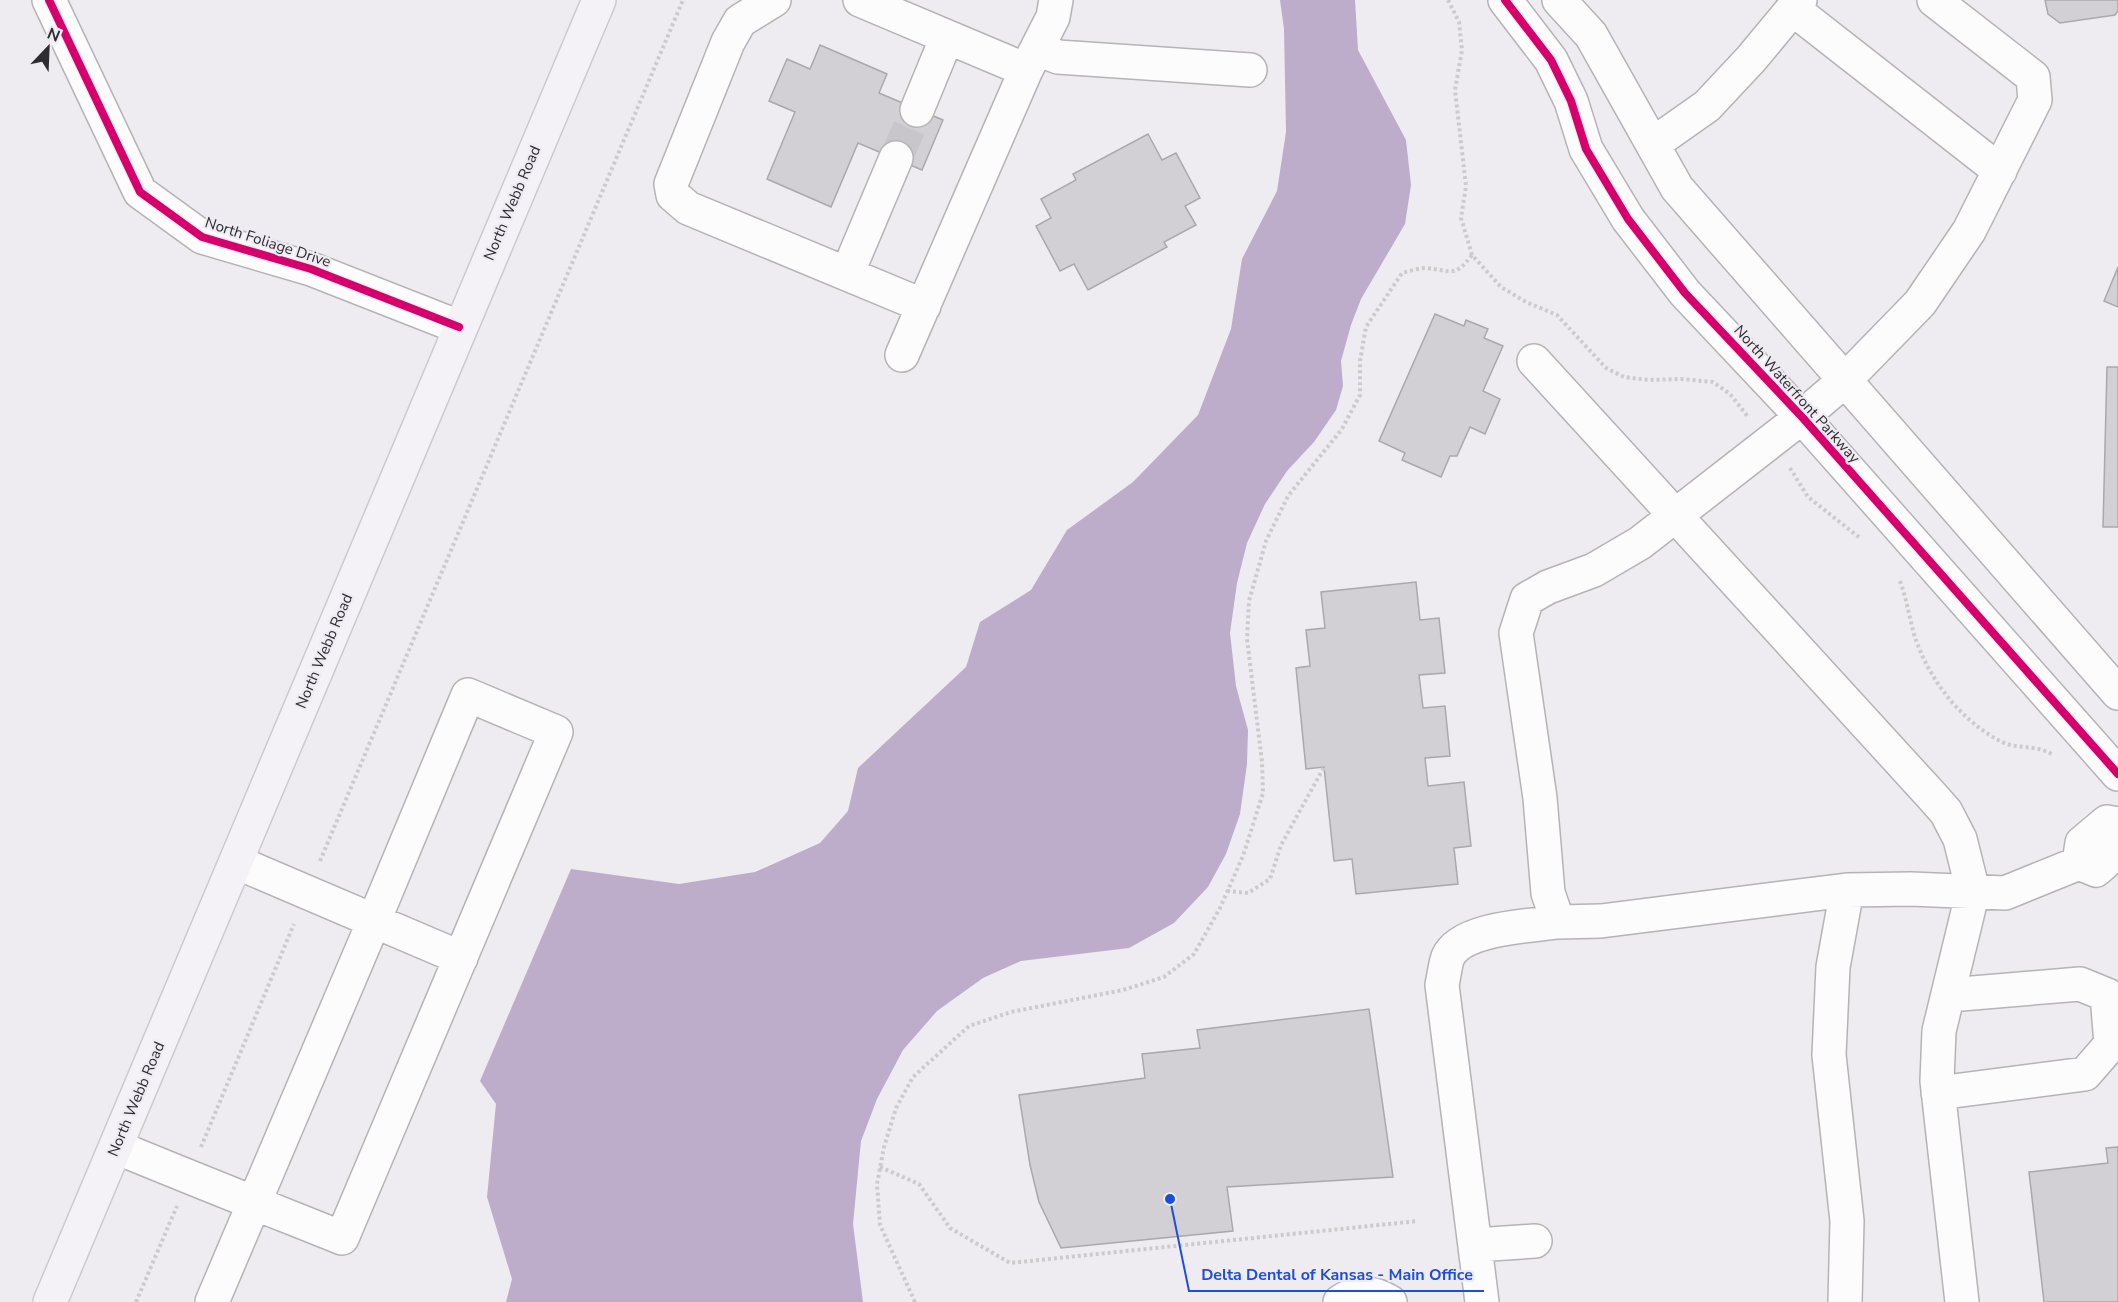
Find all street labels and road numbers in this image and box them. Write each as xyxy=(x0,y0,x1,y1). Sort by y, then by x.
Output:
street label: North Webb Road xyxy=(479,143,545,263)
street label: North Foliage Drive xyxy=(203,212,333,272)
street label: North Waterfront Parkway xyxy=(1730,321,1865,468)
street label: North Webb Road xyxy=(291,591,357,711)
street label: North Webb Road xyxy=(103,1039,169,1159)

